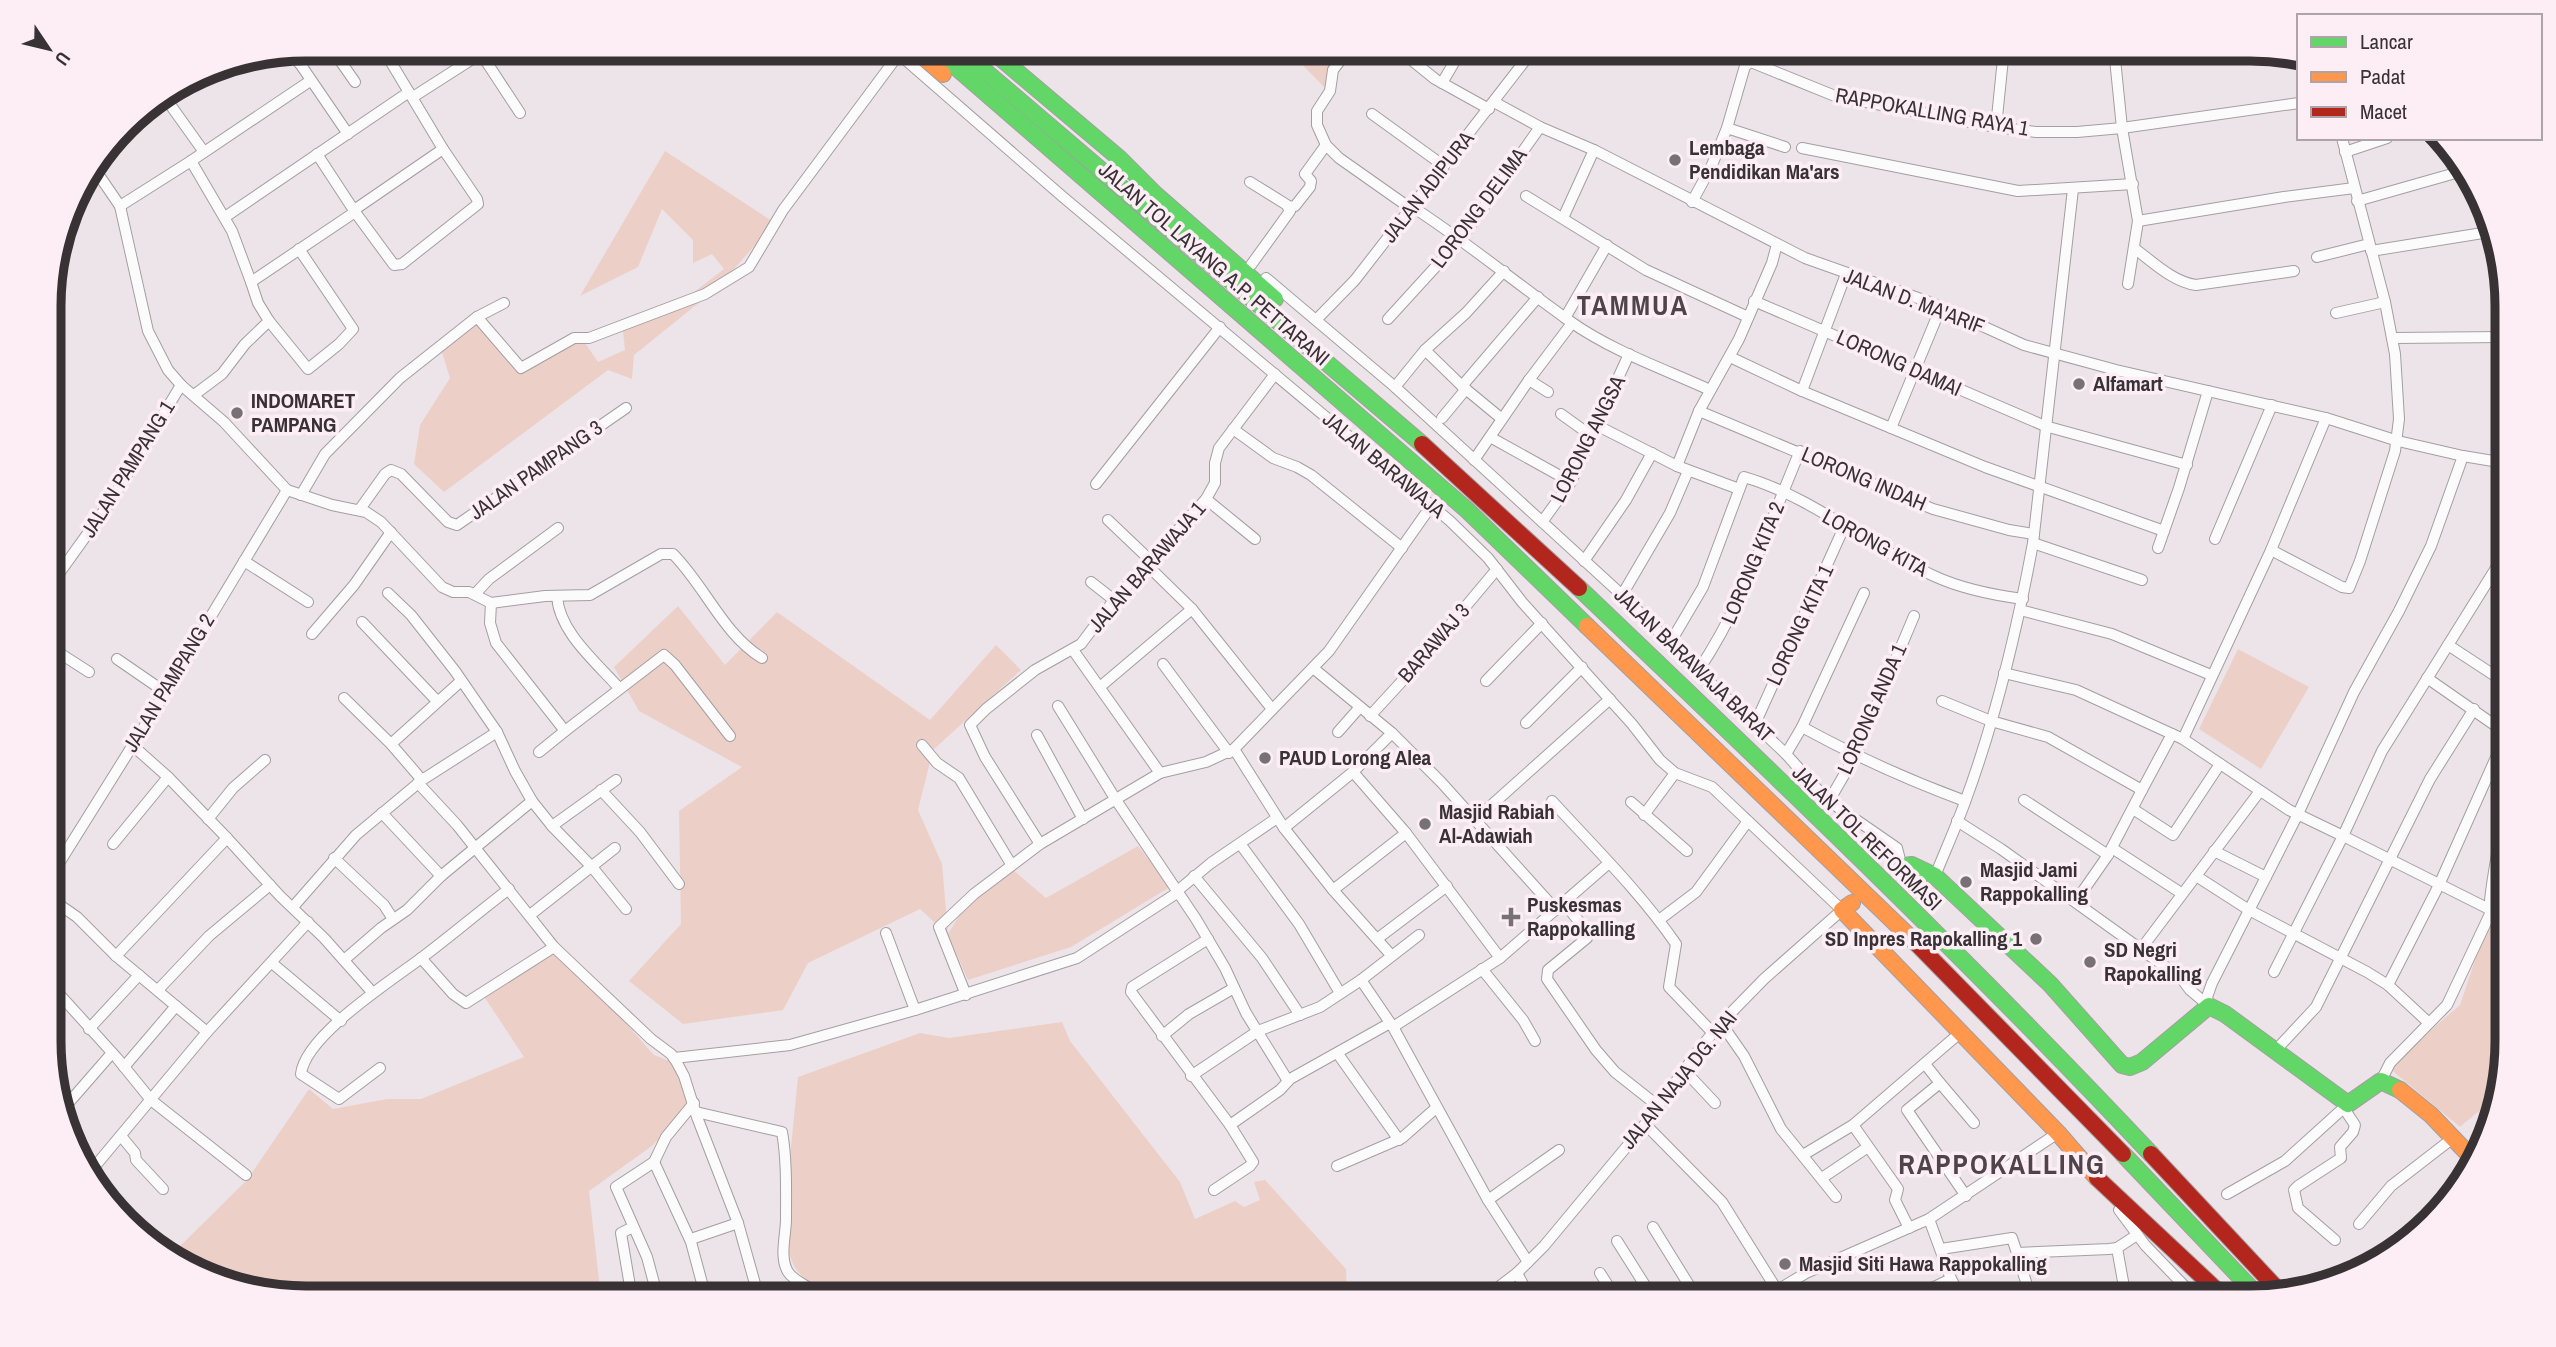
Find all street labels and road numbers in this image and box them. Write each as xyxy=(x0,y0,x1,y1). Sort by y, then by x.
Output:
street label: RAPPOKALLING RAYA 1 xyxy=(1833,80,2031,143)
street label: JALAN ADIPURA xyxy=(1375,125,1481,248)
street label: LORONG DELIMA xyxy=(1424,141,1534,274)
street label: JALAN TOL LAYANG A.P. PETTARANI xyxy=(1093,155,1336,372)
street label: JALAN D. MA'ARIF xyxy=(1840,260,1989,341)
street label: LORONG DAMAI xyxy=(1832,322,1966,403)
street label: LORONG ANGSA xyxy=(1543,370,1632,507)
street label: JALAN PAMPANG 1 xyxy=(74,394,182,543)
street label: JALAN BARAWAJA xyxy=(1317,405,1452,525)
street label: JALAN PAMPANG 3 xyxy=(463,413,608,526)
street label: LORONG INDAH xyxy=(1797,439,1931,518)
street label: JALAN BARAWAJA 1 xyxy=(1081,494,1212,639)
street label: LORONG KITA 2 xyxy=(1714,497,1791,628)
street label: LORONG KITA xyxy=(1817,502,1934,584)
street label: LORONG KITA 1 xyxy=(1759,559,1840,690)
street label: JALAN BARAWAJA BARAT xyxy=(1608,581,1781,749)
street label: BARAWAJ 3 xyxy=(1391,597,1476,689)
street label: JALAN PAMPANG 2 xyxy=(116,608,221,757)
street label: LORONG ANDA 1 xyxy=(1830,639,1913,779)
street label: JALAN TOL REFORMASI xyxy=(1786,758,1949,917)
street label: JALAN NAJA DG. NAI xyxy=(1614,1004,1743,1155)

